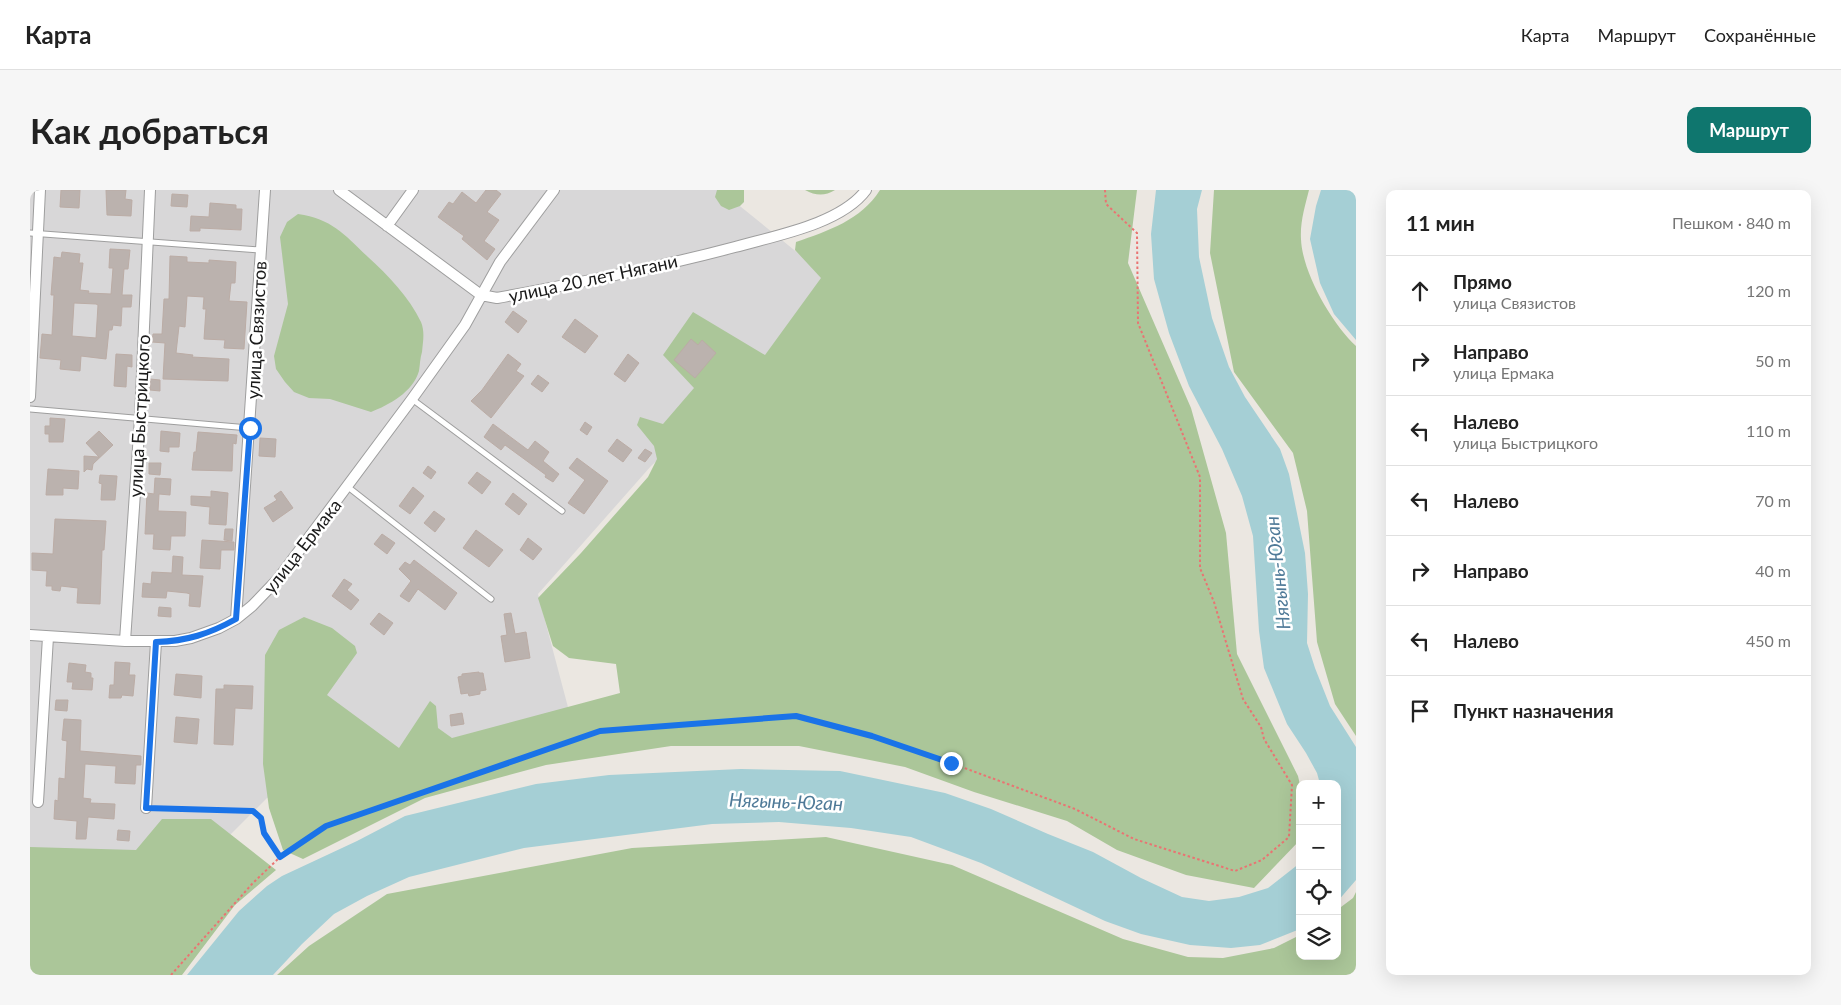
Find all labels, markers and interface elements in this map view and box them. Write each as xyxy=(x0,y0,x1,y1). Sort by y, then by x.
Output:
text: Карта xyxy=(25,20,92,49)
text: Карта xyxy=(1521,24,1569,46)
text: Маршрут xyxy=(1597,24,1676,46)
text: Сохранённые xyxy=(1704,24,1816,46)
button: Маршрут xyxy=(1687,107,1811,153)
text: Как добраться xyxy=(30,109,269,151)
text: 11 мин xyxy=(1406,210,1475,235)
text: Пешком · 840 m xyxy=(1672,213,1791,232)
street label: улица 20 лет Нягани xyxy=(507,249,679,307)
street label: улица Связистов xyxy=(241,260,271,400)
text: Прямо xyxy=(1453,270,1512,293)
icon: ahead xyxy=(1406,277,1434,305)
text: 120 m xyxy=(1746,281,1791,300)
text: улица Связистов xyxy=(1453,293,1576,312)
street label: улица Быстрицкого xyxy=(124,334,154,498)
text: Направо xyxy=(1453,340,1529,363)
icon: right xyxy=(1406,347,1434,375)
text: 50 m xyxy=(1755,351,1791,370)
text: улица Ермака xyxy=(1453,363,1554,382)
text: Налево xyxy=(1453,410,1519,433)
route start xyxy=(239,417,262,440)
icon: left xyxy=(1406,417,1434,445)
text: 110 m xyxy=(1746,421,1791,440)
text: улица Быстрицкого xyxy=(1453,433,1598,452)
icon: left xyxy=(1406,487,1434,515)
text: Налево xyxy=(1453,489,1519,512)
text: 70 m xyxy=(1755,491,1791,510)
street label: улица Ермака xyxy=(258,494,346,598)
water label: Нягынь-Юган xyxy=(1260,515,1294,631)
icon: right xyxy=(1406,557,1434,585)
text: Направо xyxy=(1453,559,1529,582)
text: 40 m xyxy=(1755,561,1791,580)
icon: left xyxy=(1406,627,1434,655)
text: Налево xyxy=(1453,629,1519,652)
text: 450 m xyxy=(1746,631,1791,650)
icon: arrive xyxy=(1406,697,1434,725)
text: Пункт назначения xyxy=(1453,699,1614,722)
route end xyxy=(940,752,963,775)
map controls xyxy=(1296,780,1341,960)
button: + xyxy=(1296,780,1341,825)
water label: Нягынь-Юган xyxy=(729,788,843,814)
button: − xyxy=(1296,825,1341,870)
button: locate xyxy=(1296,870,1341,915)
button: layers xyxy=(1296,915,1341,960)

